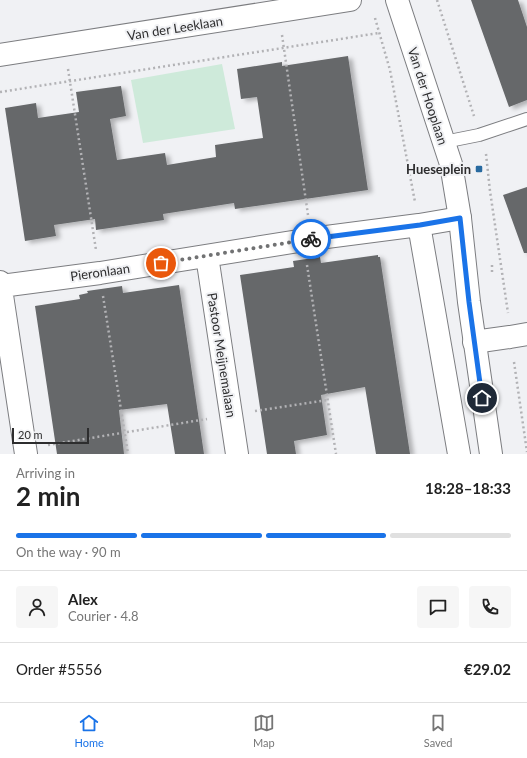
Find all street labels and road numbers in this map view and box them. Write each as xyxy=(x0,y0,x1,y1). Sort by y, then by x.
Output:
street label: Van der Leeklaan xyxy=(126,13,224,43)
street label: Van der Hooplaan xyxy=(405,45,451,147)
street label: Pieronlaan xyxy=(69,260,131,284)
street label: Pastoor Meijnemalaan xyxy=(204,291,240,419)

